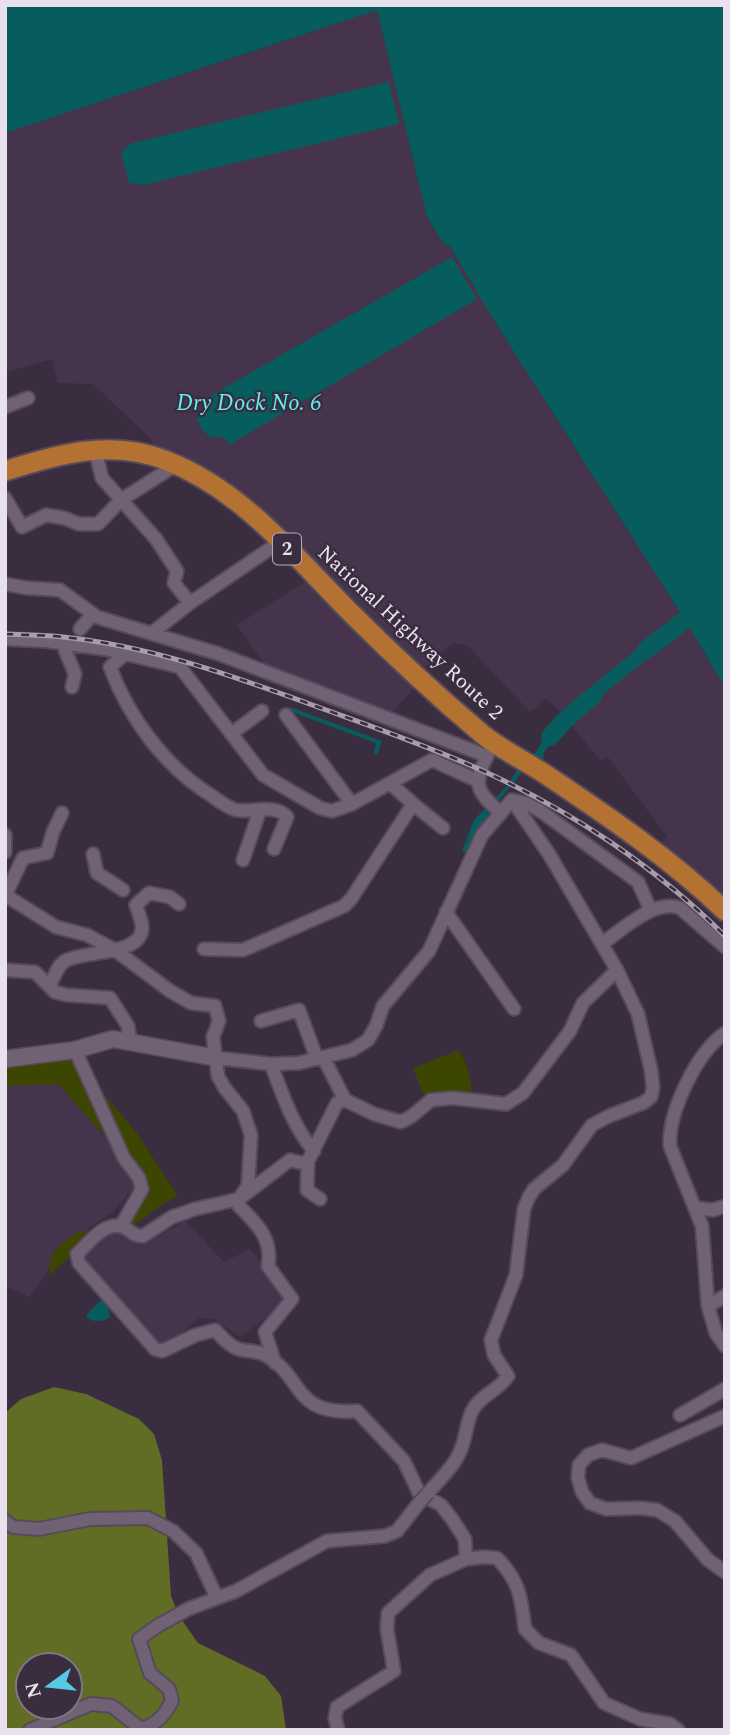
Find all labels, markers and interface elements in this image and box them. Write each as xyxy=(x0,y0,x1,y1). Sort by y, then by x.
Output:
water label: Dry Dock No. 6 xyxy=(176,386,322,421)
road number: 2 xyxy=(273,534,301,564)
street label: National Highway Route 2 xyxy=(310,538,510,728)
north arrow xyxy=(14,1651,84,1721)
text: N xyxy=(18,1679,50,1701)

